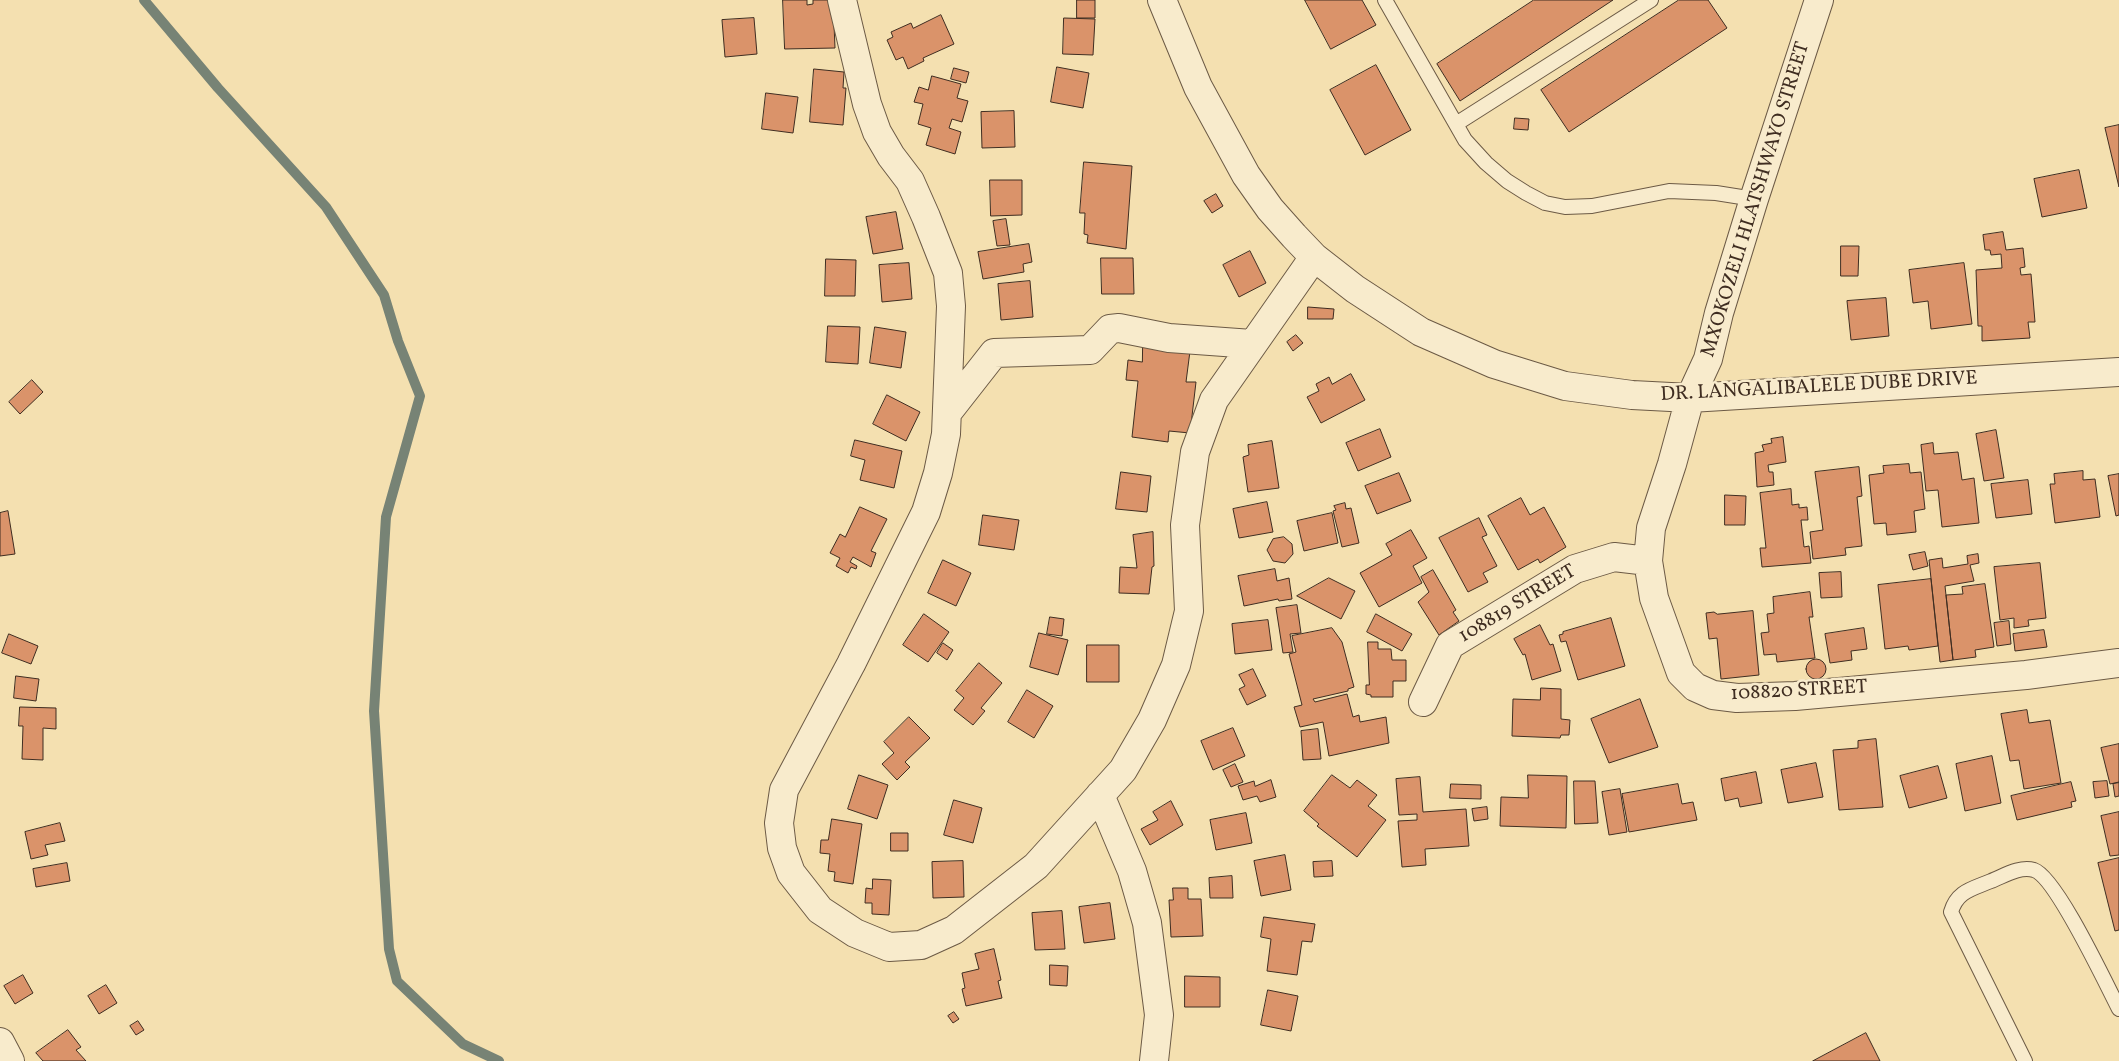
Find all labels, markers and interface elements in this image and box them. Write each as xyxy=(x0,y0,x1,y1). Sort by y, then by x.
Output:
street label: MXOKOZELI HLATSHWAYO STREET xyxy=(1698,39,1816,361)
street label: DR. LANGALIBALELE DUBE DRIVE xyxy=(1660,368,1978,408)
street label: 108819 STREET xyxy=(1455,561,1581,649)
street label: 108820 STREET xyxy=(1730,676,1868,708)

